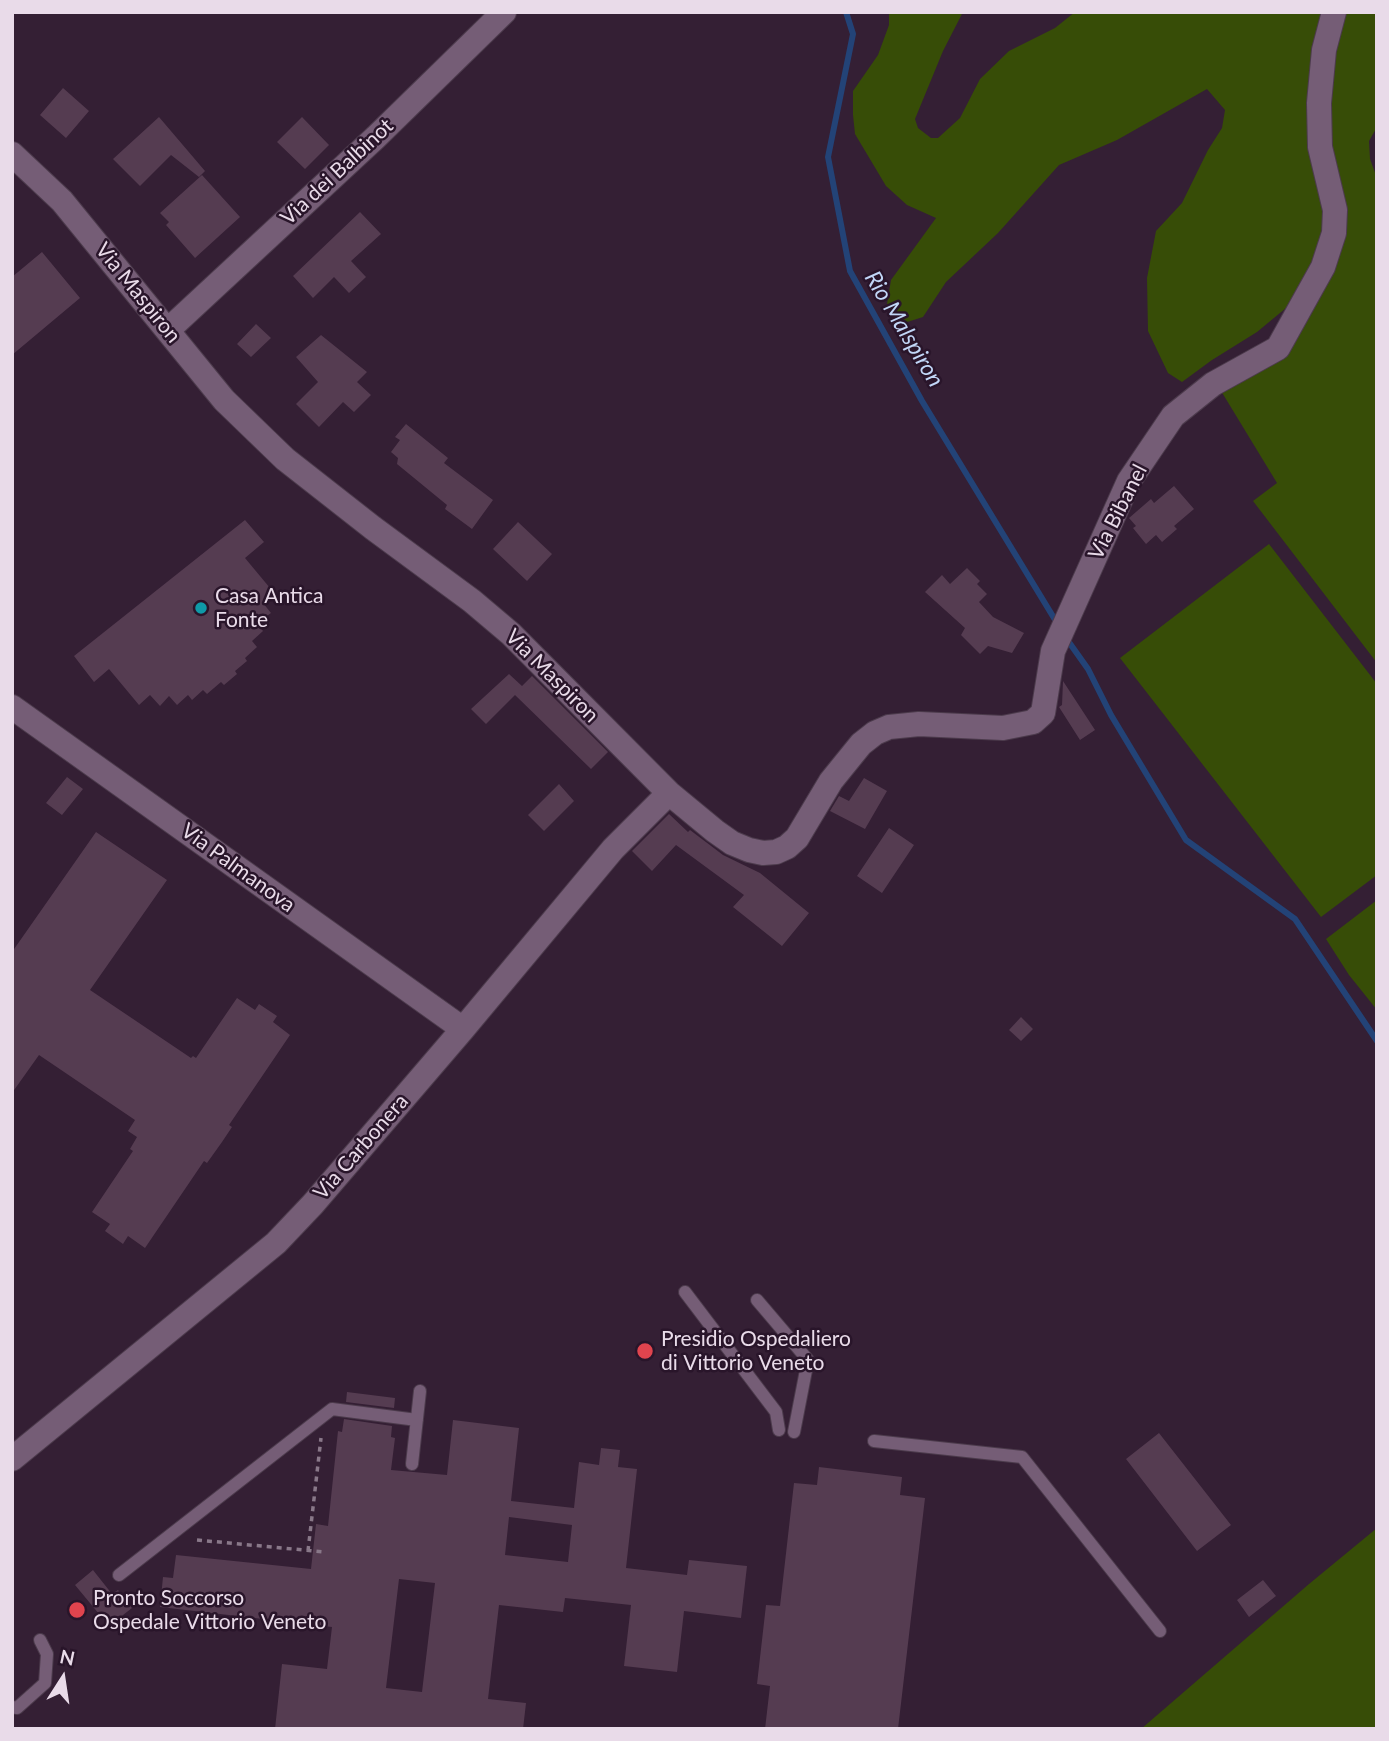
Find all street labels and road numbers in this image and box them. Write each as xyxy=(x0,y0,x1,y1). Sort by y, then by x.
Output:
street label: Via dei Balbinot xyxy=(275,113,399,231)
street label: Via Maspiron xyxy=(90,238,186,348)
street label: Via Bibanel xyxy=(1083,460,1153,564)
street label: Via Maspiron xyxy=(500,624,604,728)
street label: Via Palmanova xyxy=(176,818,300,918)
street label: Via Carbonera xyxy=(308,1089,414,1205)

